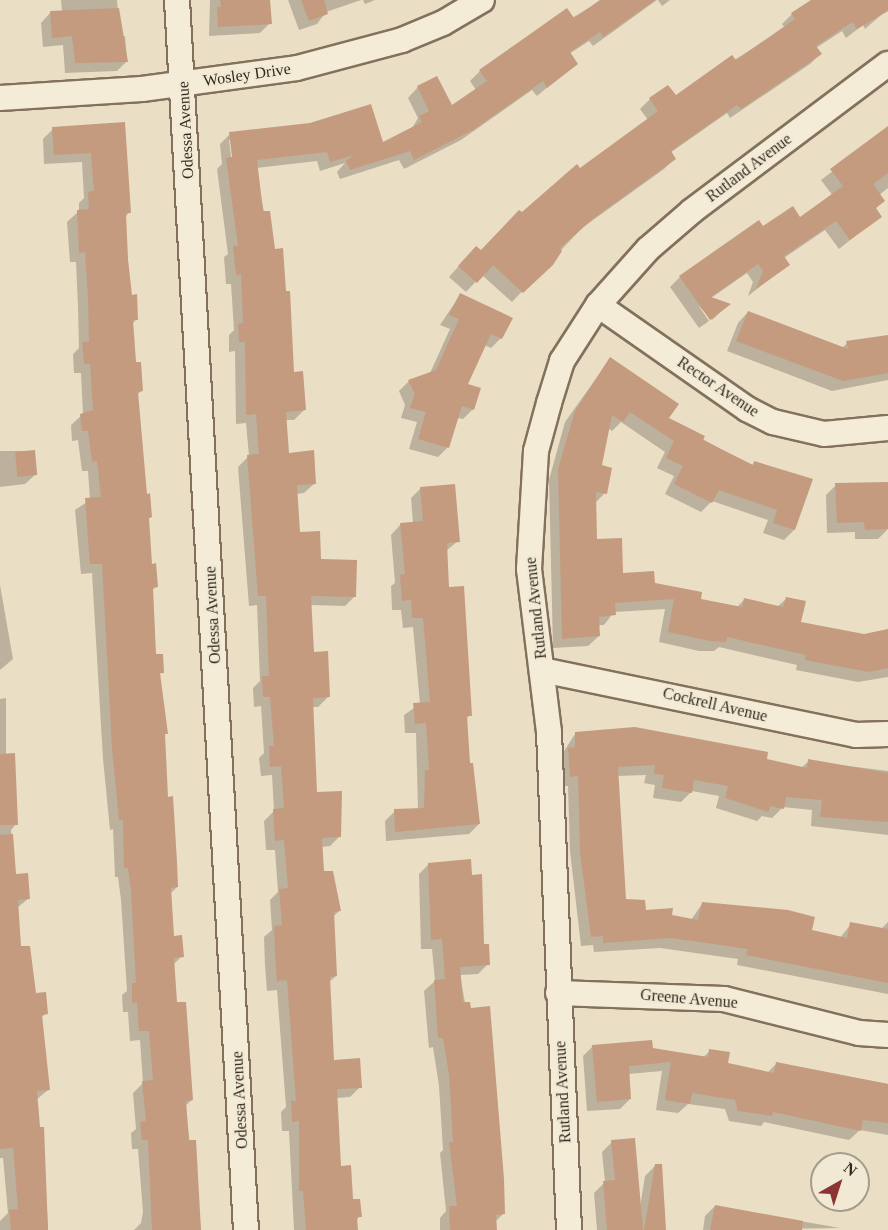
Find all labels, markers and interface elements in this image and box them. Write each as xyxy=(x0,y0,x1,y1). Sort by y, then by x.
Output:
street label: Wosley Drive xyxy=(202,59,292,91)
street label: Odessa Avenue xyxy=(174,80,198,180)
street label: Rutland Avenue xyxy=(702,129,796,207)
street label: Rector Avenue xyxy=(673,352,763,422)
street label: Rutland Avenue xyxy=(521,556,551,660)
street label: Odessa Avenue xyxy=(201,565,225,665)
street label: Cockrell Avenue xyxy=(660,684,770,726)
street label: Greene Avenue xyxy=(639,985,739,1013)
street label: Rutland Avenue xyxy=(551,1040,575,1144)
street label: Odessa Avenue xyxy=(228,1050,252,1150)
north arrow xyxy=(810,1152,870,1212)
text: N xyxy=(841,1159,860,1179)

